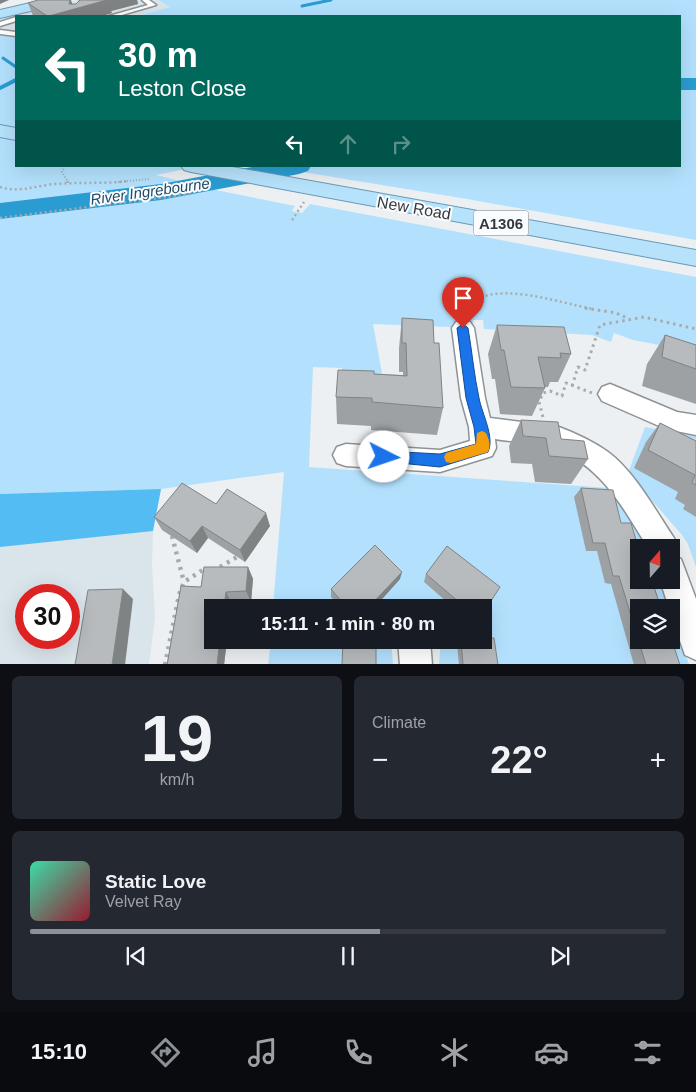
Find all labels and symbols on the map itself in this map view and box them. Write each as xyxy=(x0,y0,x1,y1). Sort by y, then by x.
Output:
water label: River Ingrebourne xyxy=(89,174,211,208)
street label: New Road xyxy=(376,193,452,223)
road number: A1306 xyxy=(474,210,528,236)
pin xyxy=(442,277,484,328)
position arrow xyxy=(357,430,409,482)
north arrow xyxy=(630,539,680,589)
speed limit sign: 30 xyxy=(15,584,80,649)

